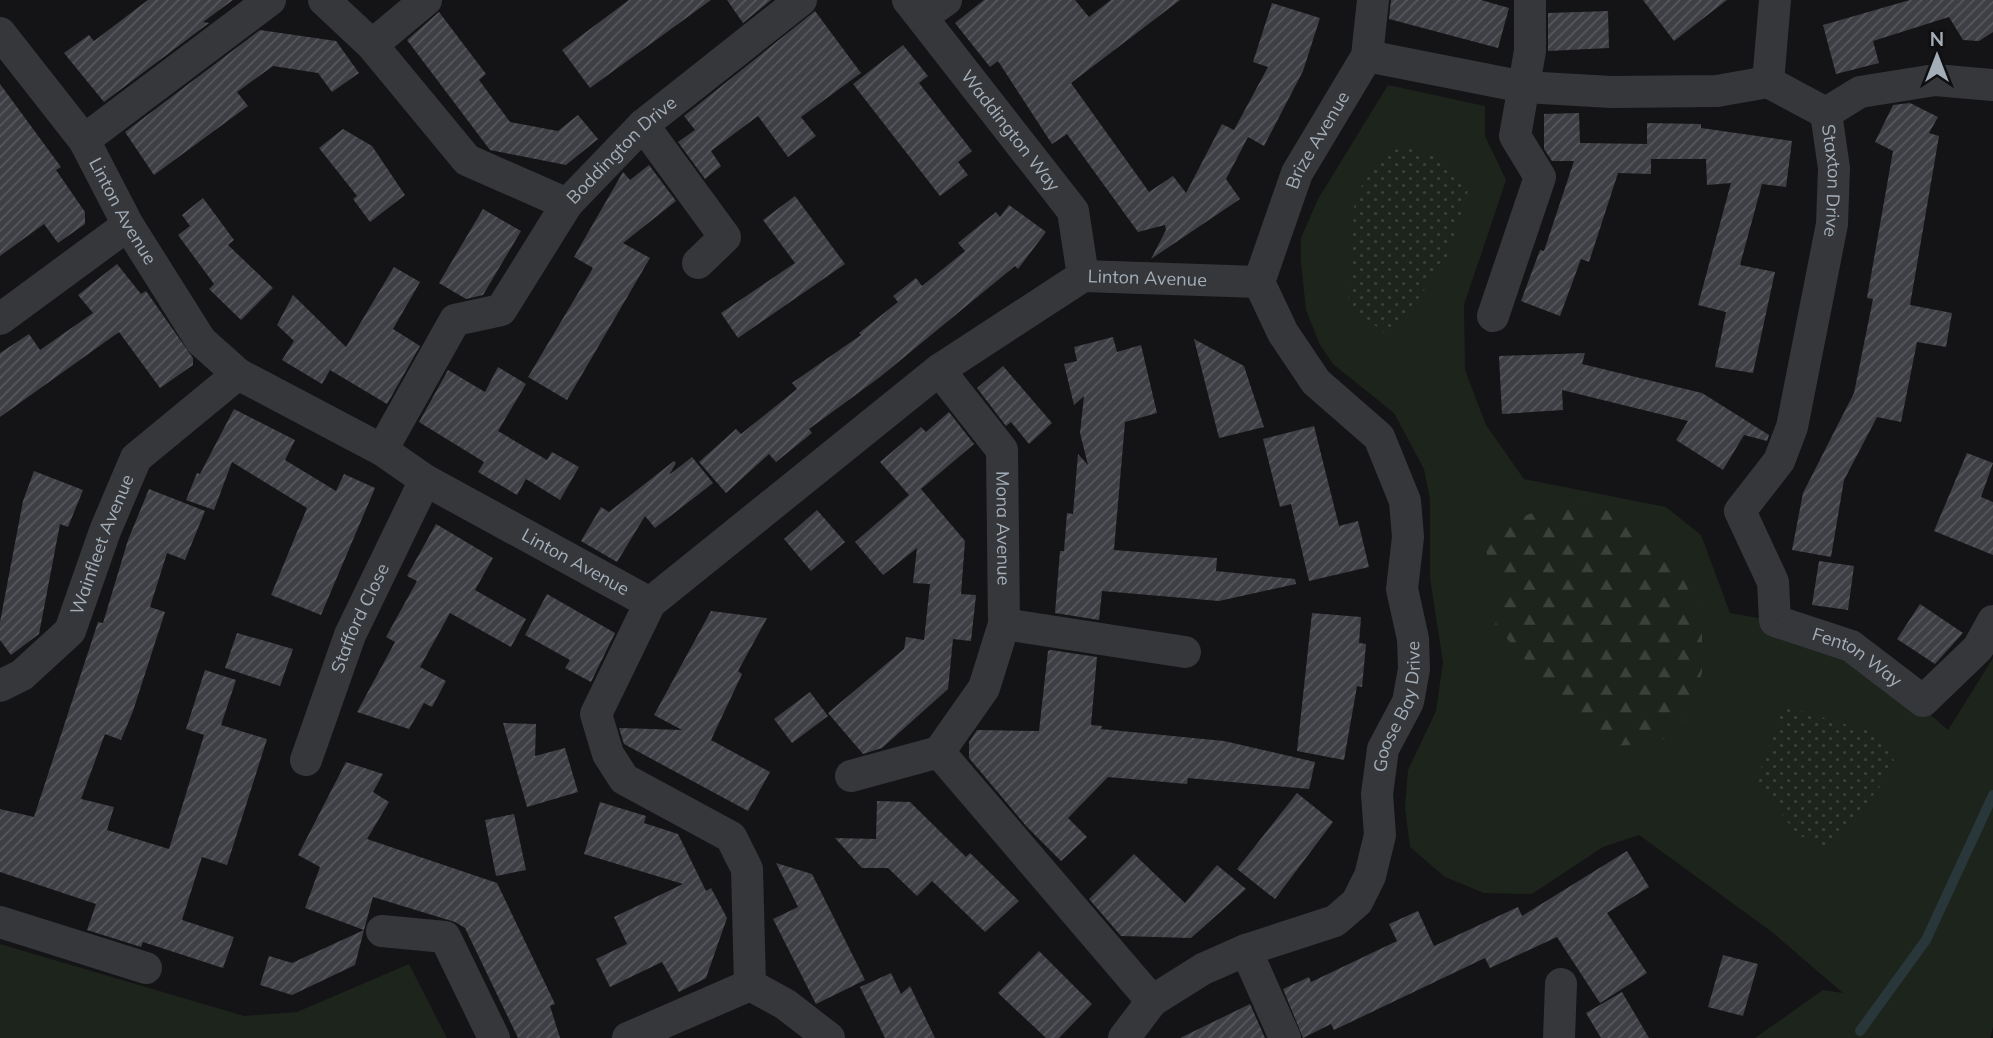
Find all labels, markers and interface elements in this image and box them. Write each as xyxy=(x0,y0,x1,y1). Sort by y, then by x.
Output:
north arrow xyxy=(1902,21,1972,91)
text: N xyxy=(1930,27,1944,51)
street label: Waddington Way xyxy=(956,65,1066,196)
street label: Brize Avenue xyxy=(1280,87,1354,192)
street label: Boddington Drive xyxy=(561,91,681,209)
street label: Staxton Drive xyxy=(1817,123,1846,239)
street label: Linton Avenue xyxy=(84,153,162,269)
street label: Linton Avenue xyxy=(1087,264,1207,291)
street label: Wainfleet Avenue xyxy=(65,471,139,618)
street label: Mona Avenue xyxy=(991,471,1016,586)
street label: Linton Avenue xyxy=(518,523,633,600)
street label: Stafford Close xyxy=(326,559,394,676)
street label: Fenton Way xyxy=(1810,622,1907,692)
street label: Goose Bay Drive xyxy=(1368,641,1425,773)

